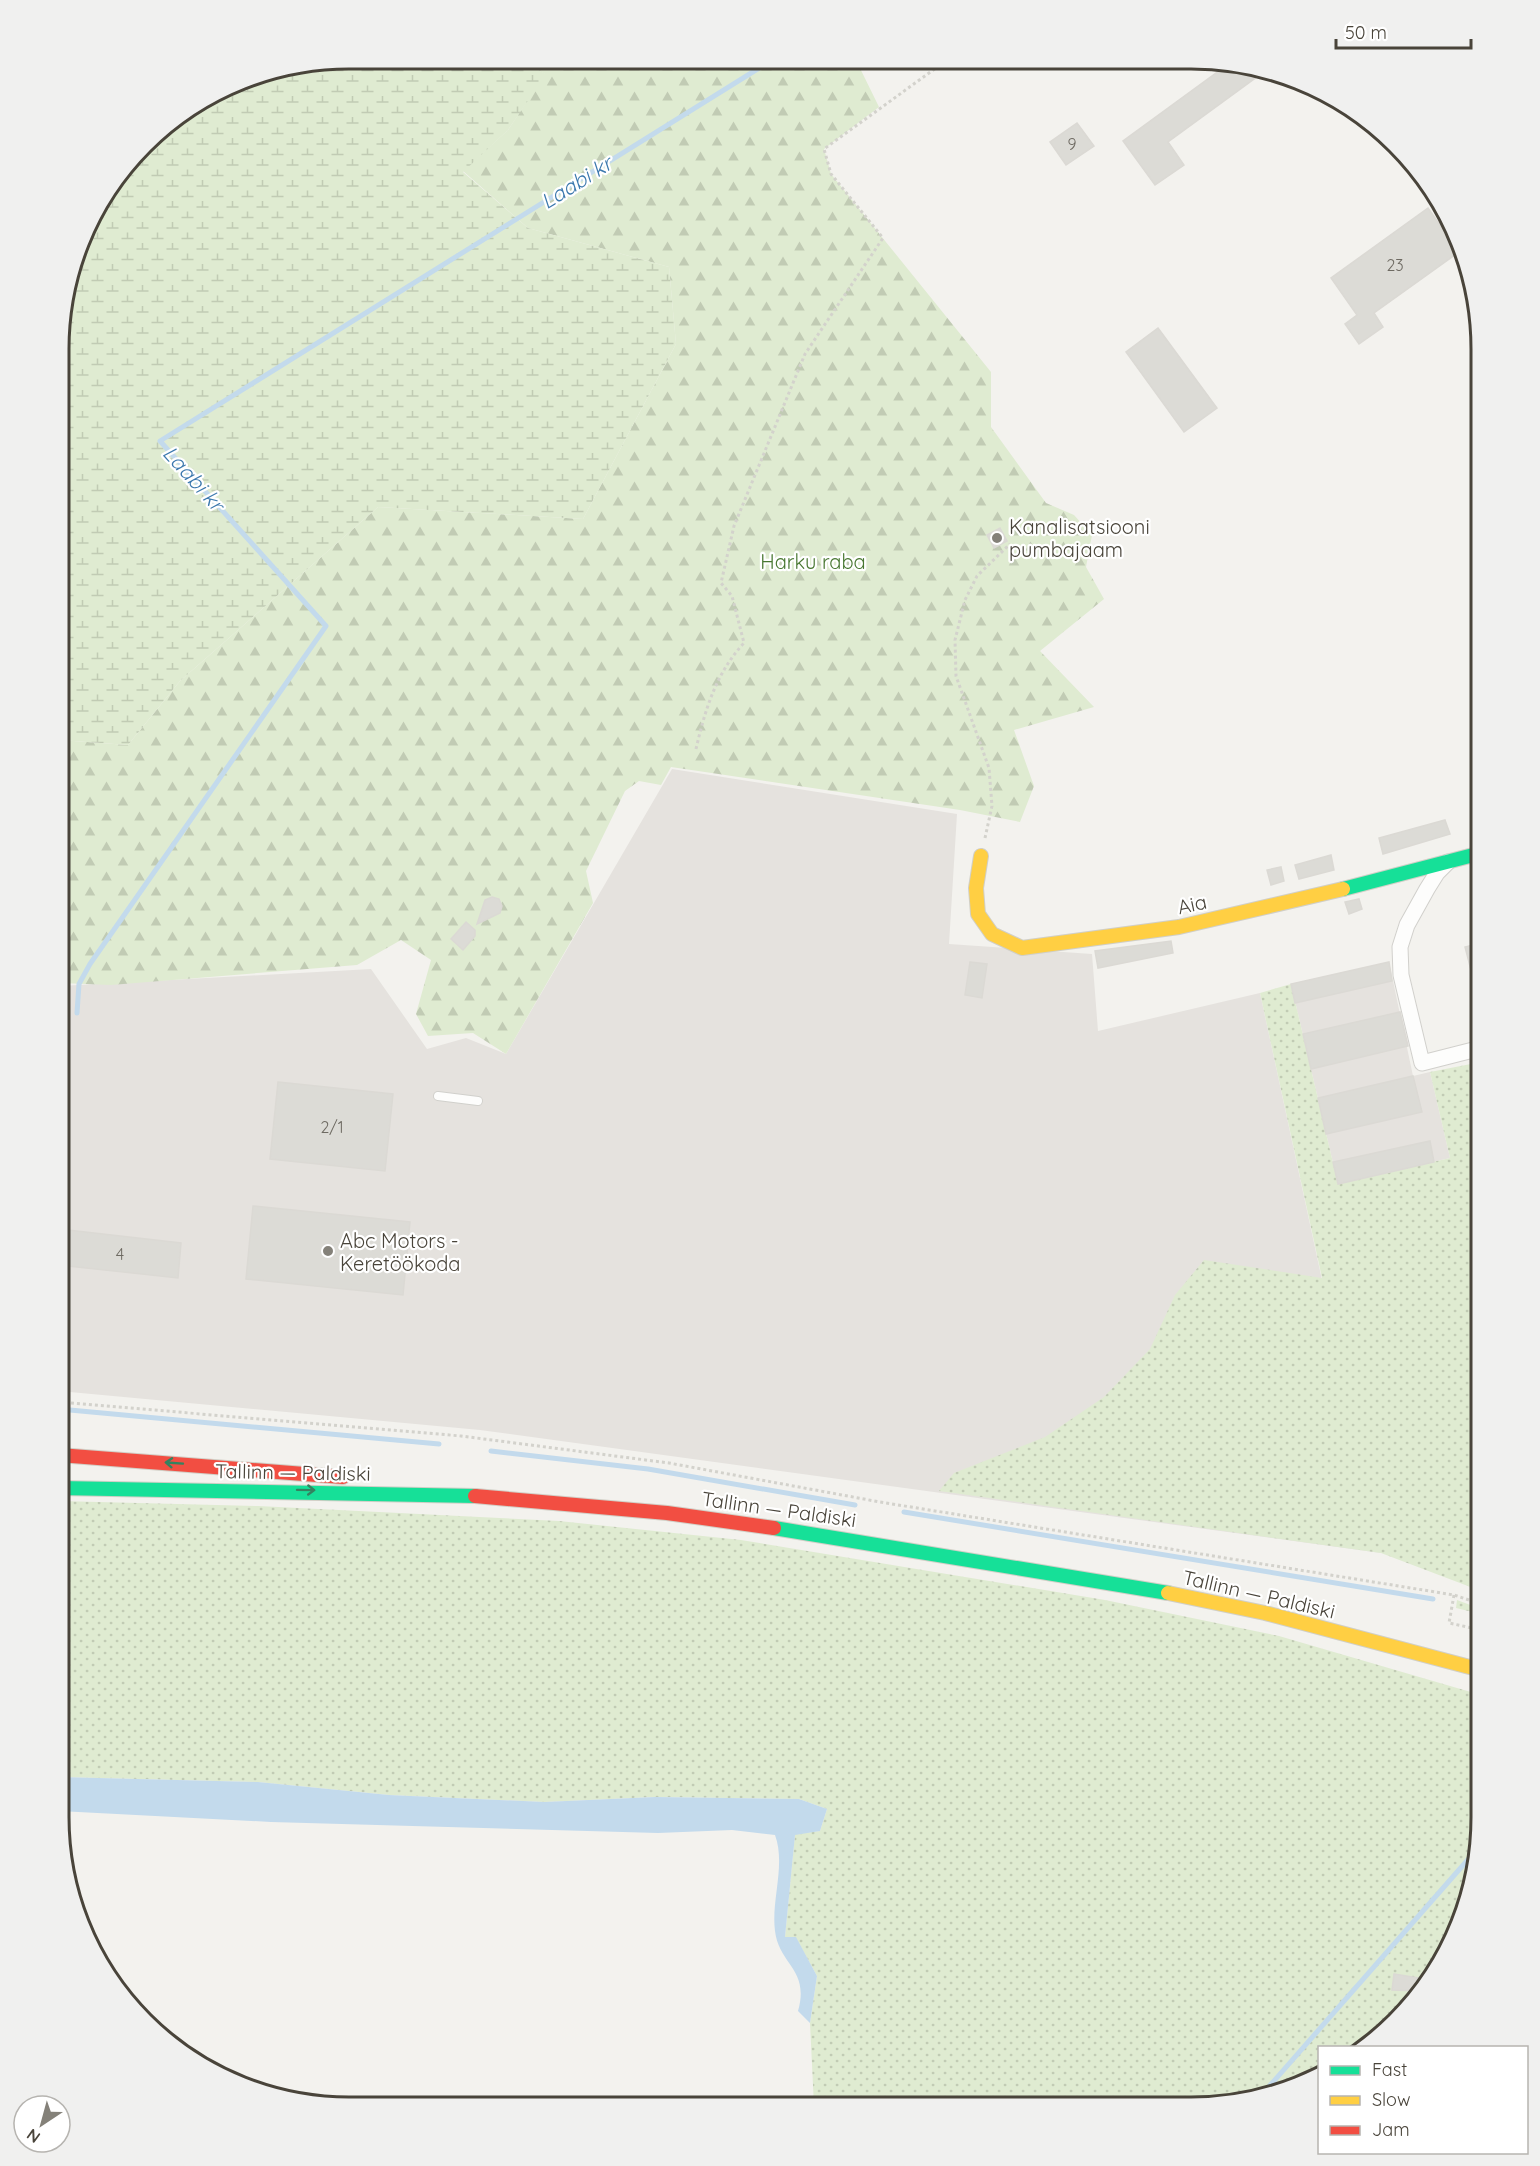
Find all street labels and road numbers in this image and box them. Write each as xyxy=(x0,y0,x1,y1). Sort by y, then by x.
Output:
street label: Aia xyxy=(1175,889,1209,919)
street label: Tallinn — Paldiski xyxy=(215,1458,371,1486)
street label: Tallinn — Paldiski xyxy=(700,1486,858,1532)
street label: Tallinn — Paldiski xyxy=(1180,1564,1338,1624)

